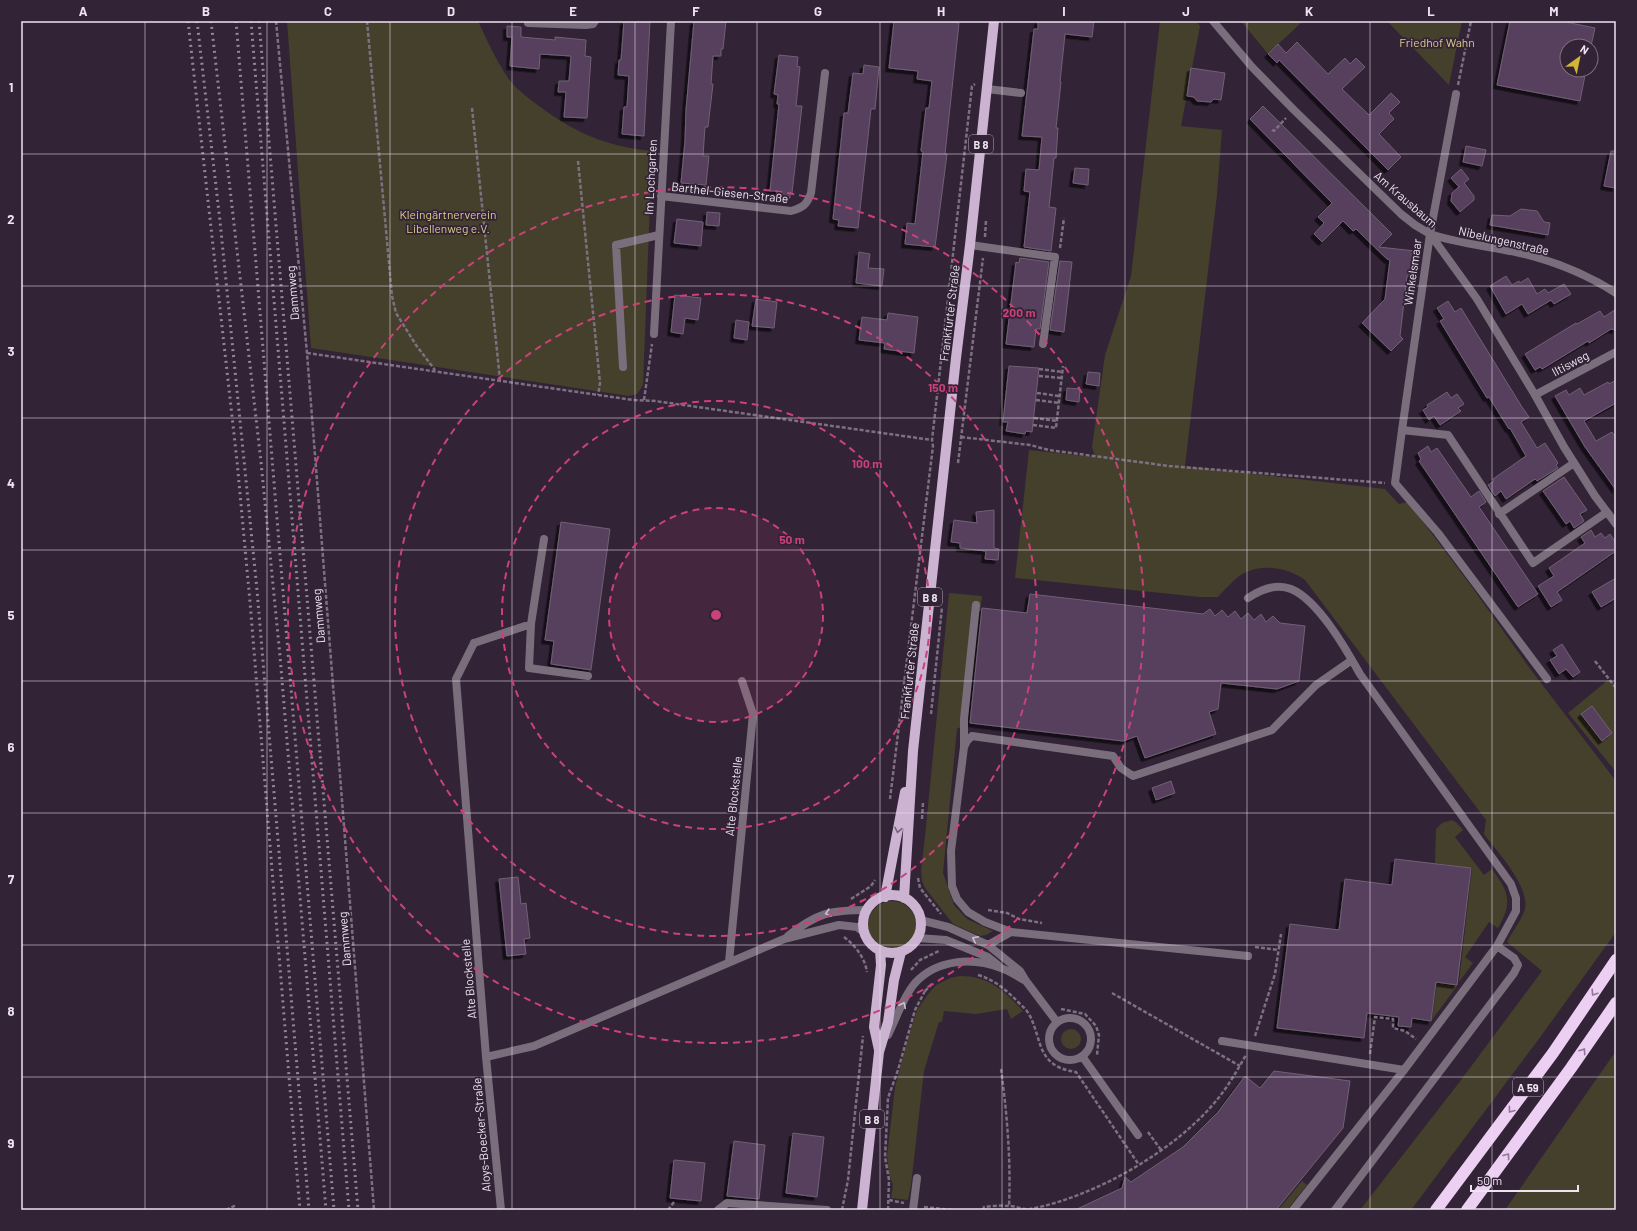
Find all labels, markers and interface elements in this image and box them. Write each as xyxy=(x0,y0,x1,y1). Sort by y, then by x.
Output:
text: A xyxy=(79,3,88,19)
text: B xyxy=(202,3,210,19)
text: C xyxy=(324,3,332,19)
text: D xyxy=(447,3,455,19)
text: E xyxy=(569,3,577,19)
text: F xyxy=(692,3,700,19)
text: G xyxy=(814,3,822,19)
text: H xyxy=(937,3,945,19)
text: I xyxy=(1062,3,1066,19)
text: J xyxy=(1182,3,1190,19)
text: K xyxy=(1305,3,1313,19)
text: L xyxy=(1427,3,1435,19)
text: M xyxy=(1549,3,1559,19)
park label: Friedhof Wahn xyxy=(1399,35,1475,49)
north arrow xyxy=(1559,38,1599,78)
text: N xyxy=(1578,42,1591,57)
text: 1 xyxy=(9,79,13,95)
road number: B 8 xyxy=(969,135,993,153)
street label: Im Lochgarten xyxy=(641,139,659,215)
street label: Am Krausbaum xyxy=(1372,168,1440,230)
street label: Barthel-Giesen-Straße xyxy=(671,179,789,205)
park label: Kleingärtnerverein Libellenweg e.V. xyxy=(399,207,497,235)
text: 2 xyxy=(7,211,15,227)
street label: Nibelungenstraße xyxy=(1457,223,1551,257)
street label: Winkelsmaar xyxy=(1400,237,1424,306)
street label: Frankfurter Straße xyxy=(936,264,962,362)
street label: Dammweg xyxy=(283,265,301,321)
text: 200 m xyxy=(1003,305,1035,319)
text: 3 xyxy=(7,343,15,359)
street label: Iltisweg xyxy=(1549,347,1591,379)
text: 150 m xyxy=(928,380,958,394)
text: 100 m xyxy=(852,456,882,470)
text: 4 xyxy=(7,475,15,491)
text: 50 m xyxy=(779,532,805,546)
street label: Dammweg xyxy=(309,588,327,644)
road number: B 8 xyxy=(918,588,942,606)
text: 5 xyxy=(7,607,15,623)
centre of rings xyxy=(709,608,723,622)
street label: Frankfurter Straße xyxy=(897,622,921,720)
text: 6 xyxy=(8,739,15,755)
street label: Alte Blockstelle xyxy=(722,755,744,837)
one-way arrow xyxy=(894,827,902,834)
text: 7 xyxy=(8,871,15,887)
one-way arrow xyxy=(825,908,832,917)
street label: Dammweg xyxy=(335,911,353,967)
one-way arrow xyxy=(972,936,980,944)
street label: Alte Blockstelle xyxy=(458,938,478,1020)
one-way arrow xyxy=(1591,989,1599,996)
one-way arrow xyxy=(898,1001,906,1009)
text: 8 xyxy=(7,1003,15,1019)
one-way arrow xyxy=(1578,1048,1586,1055)
street label: Aloys-Boecker-Straße xyxy=(469,1077,493,1193)
road number: A 59 xyxy=(1513,1078,1543,1096)
one-way arrow xyxy=(1508,1106,1515,1113)
road number: B 8 xyxy=(860,1110,884,1128)
text: 9 xyxy=(8,1135,15,1151)
one-way arrow xyxy=(1502,1153,1510,1160)
scale bar xyxy=(1471,1167,1578,1193)
text: 50 m xyxy=(1477,1173,1502,1187)

